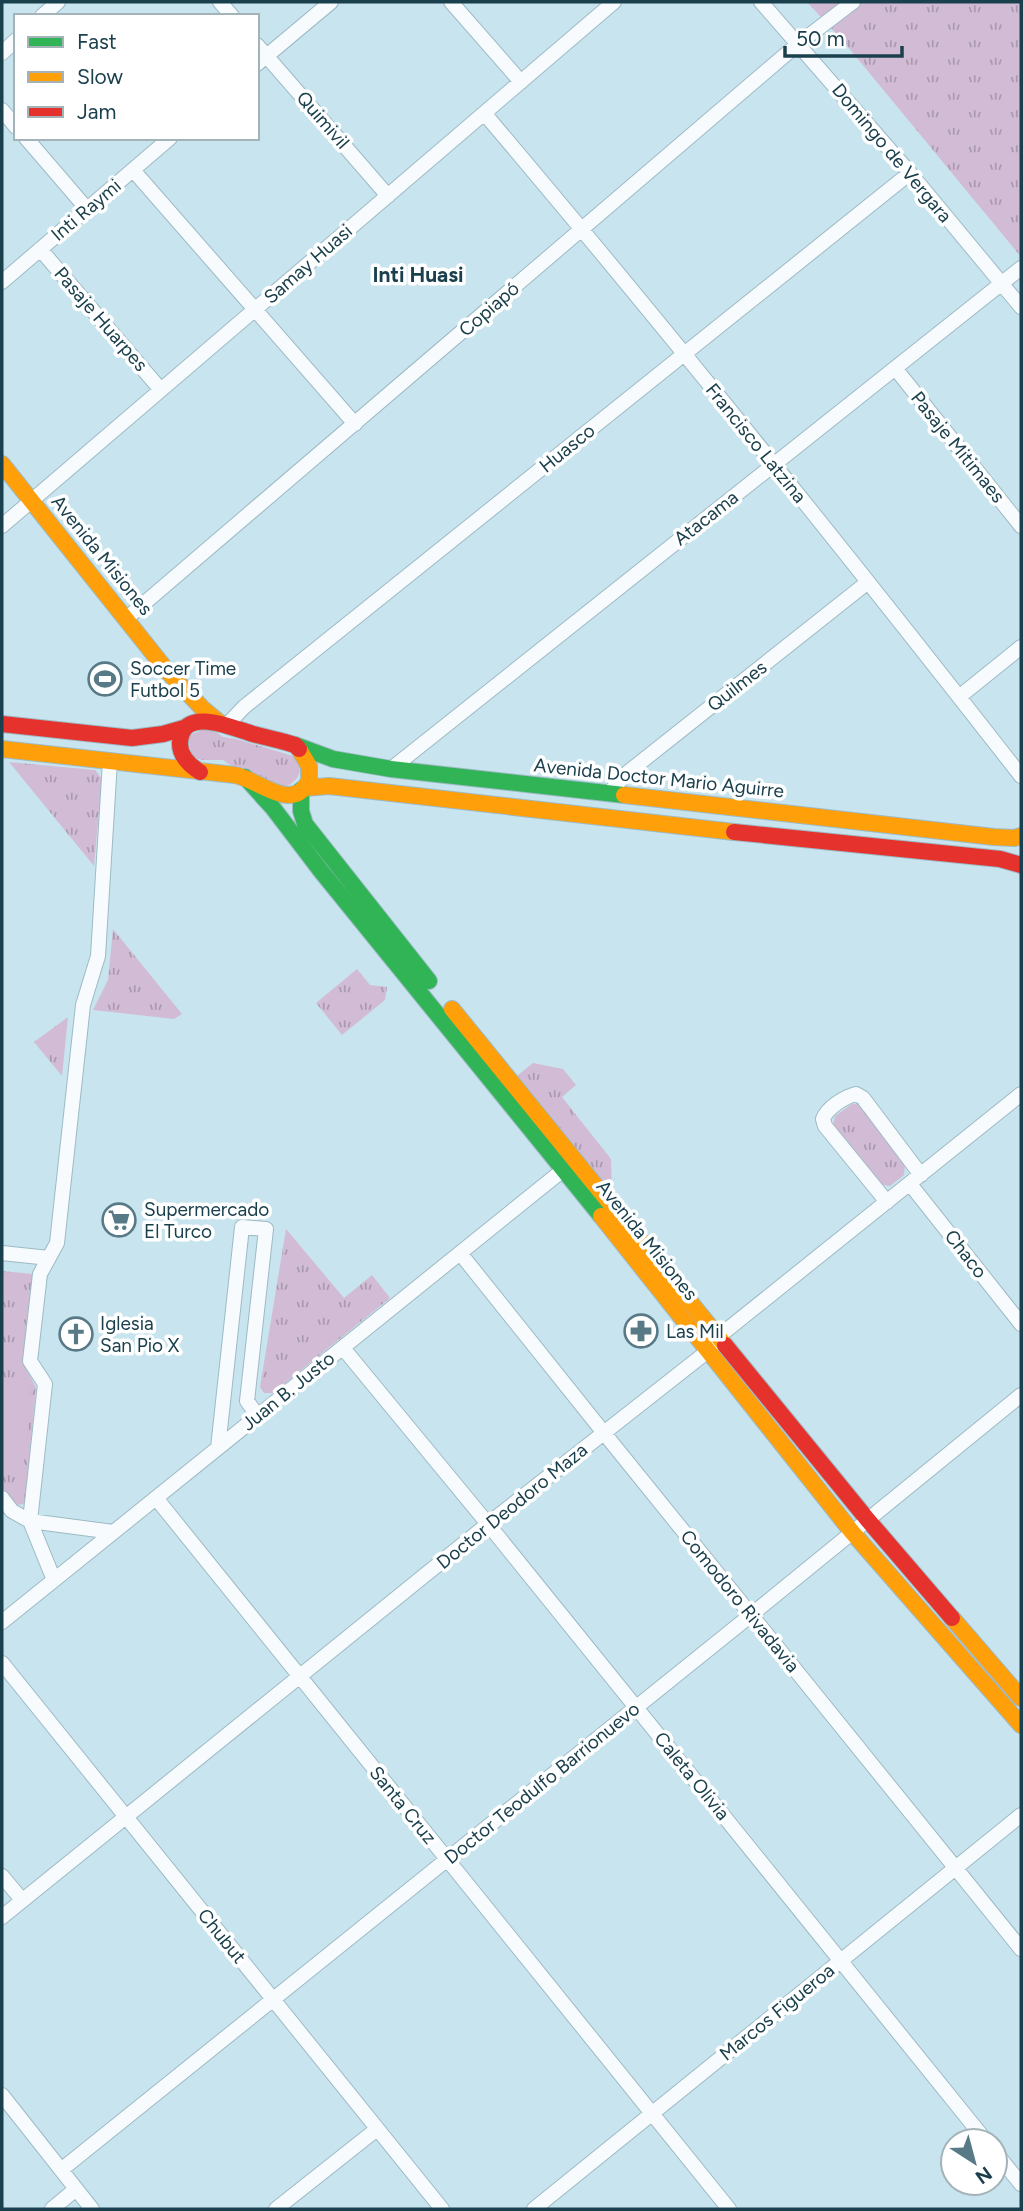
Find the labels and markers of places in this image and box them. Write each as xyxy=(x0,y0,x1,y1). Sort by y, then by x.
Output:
place label: Soccer Time Futbol 5 xyxy=(130,657,236,702)
sports icon: Soccer Time Futbol 5 xyxy=(86,660,124,698)
place label: Supermercado El Turco xyxy=(144,1198,269,1243)
supermarket icon: Supermercado El Turco xyxy=(100,1201,138,1239)
place label: Iglesia San Pio X xyxy=(100,1312,180,1357)
pharmacy icon: Las Mil xyxy=(622,1312,660,1350)
church icon: Iglesia San Pio X xyxy=(57,1315,95,1353)
place label: Las Mil xyxy=(666,1320,724,1343)

